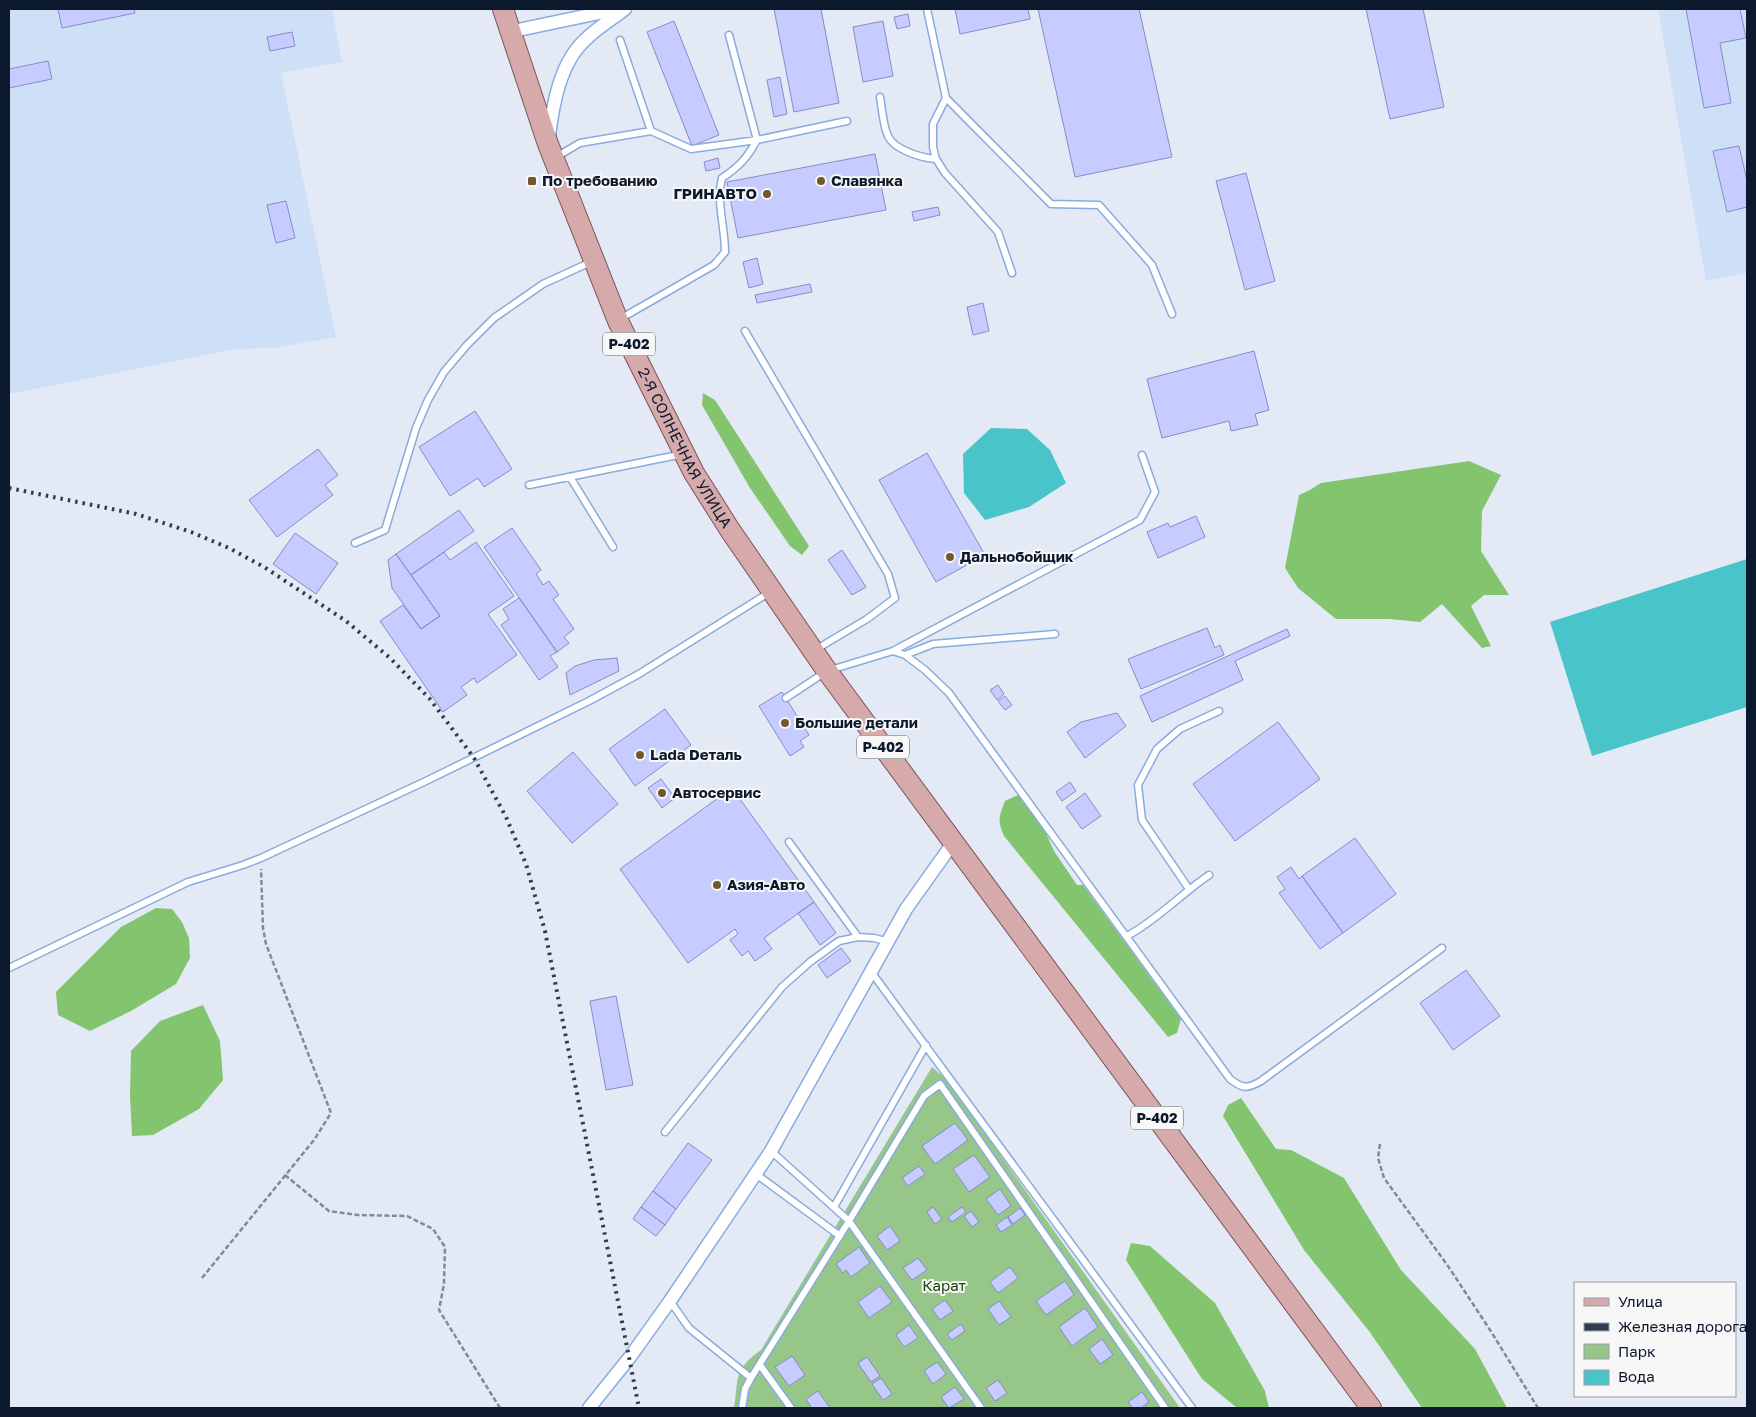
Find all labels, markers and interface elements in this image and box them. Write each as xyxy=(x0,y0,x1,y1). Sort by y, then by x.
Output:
place label: По требованию xyxy=(542,171,658,189)
place label: Славянка xyxy=(831,171,903,189)
marker: По требованию xyxy=(526,175,538,187)
marker: Славянка xyxy=(815,175,827,187)
place label: ГРИНАВТО xyxy=(673,184,757,202)
marker: ГРИНАВТО xyxy=(761,188,773,200)
road number: Р-402 xyxy=(603,332,655,356)
street label: 2-Я СОЛНЕЧНАЯ УЛИЦА xyxy=(635,364,736,531)
place label: Дальнобойщик xyxy=(960,547,1074,565)
marker: Дальнобойщик xyxy=(944,551,956,563)
place label: Большие детали xyxy=(795,713,918,731)
marker: Большие детали xyxy=(779,717,791,729)
road number: Р-402 xyxy=(857,736,909,759)
place label: Lada Dеталь xyxy=(650,745,742,763)
marker: Lada Dеталь xyxy=(634,749,646,761)
place label: Автосервис xyxy=(672,783,761,801)
marker: Автосервис xyxy=(656,787,668,799)
place label: Азия-Авто xyxy=(727,875,805,893)
marker: Азия-Авто xyxy=(711,879,723,891)
road number: Р-402 xyxy=(1131,1106,1183,1130)
park label: Карат xyxy=(922,1276,967,1294)
legend xyxy=(1574,1282,1736,1397)
text: Улица xyxy=(1618,1292,1663,1310)
text: Железная дорога xyxy=(1618,1317,1747,1335)
text: Парк xyxy=(1618,1342,1656,1360)
text: Вода xyxy=(1618,1367,1655,1385)

